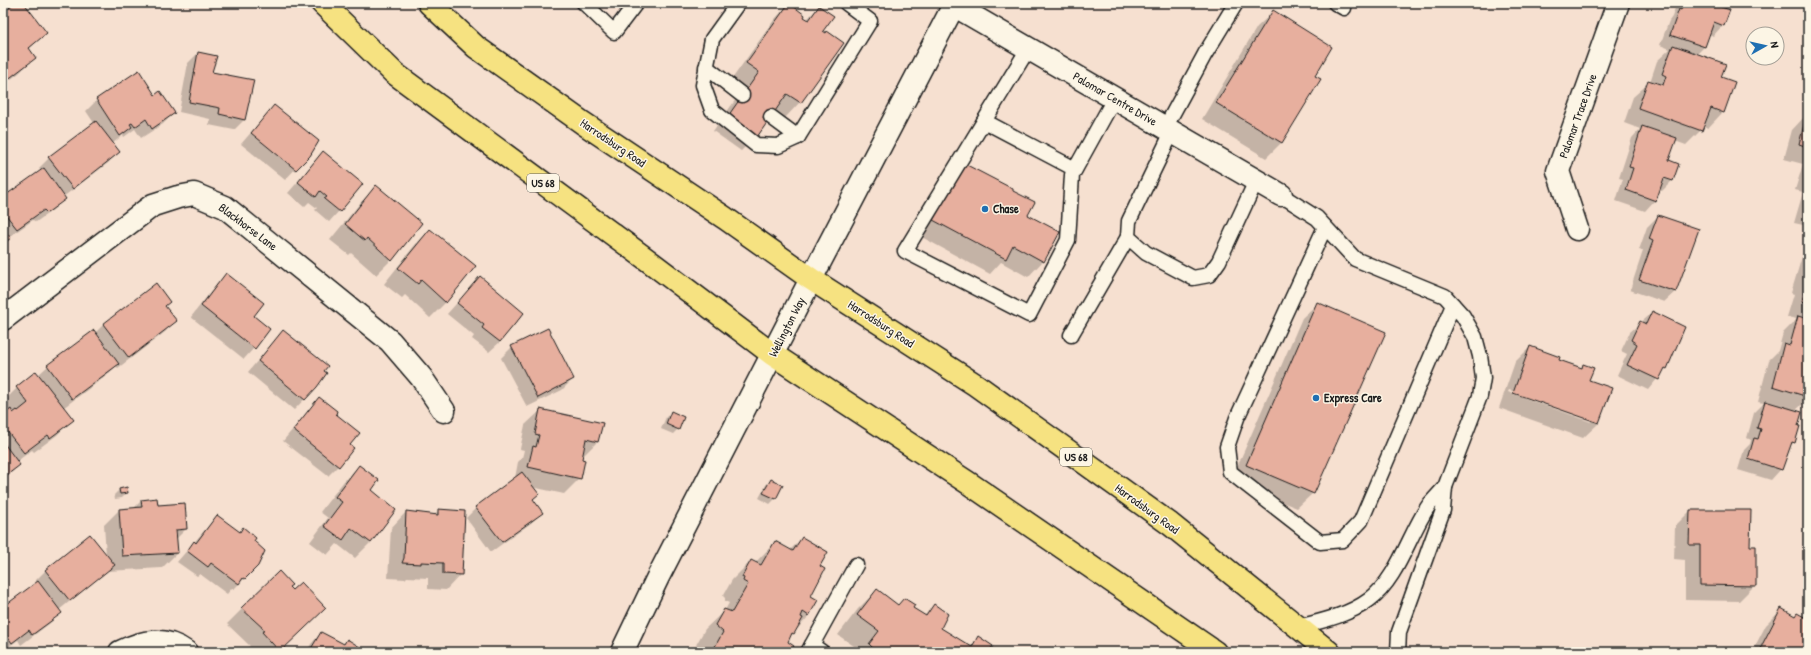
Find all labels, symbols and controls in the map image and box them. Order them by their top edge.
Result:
north arrow [1745,26,1785,66]
text: N [1768,41,1782,49]
street label: Palomar Centre Drive [1070,68,1161,130]
street label: Palomar Trace Drive [1554,71,1601,160]
street label: Harrodsburg Road [577,114,650,171]
road number: US 68 [527,174,559,192]
street label: Blackhorse Lane [215,199,281,254]
place label: Chase [993,200,1019,217]
marker: Chase [980,204,990,214]
street label: Wellington Way [764,294,809,360]
street label: Harrodsburg Road [845,296,918,352]
place label: Express Care [1324,389,1382,407]
marker: Express Care [1311,393,1321,403]
road number: US 68 [1060,448,1092,466]
street label: Harrodsburg Road [1112,479,1183,538]

